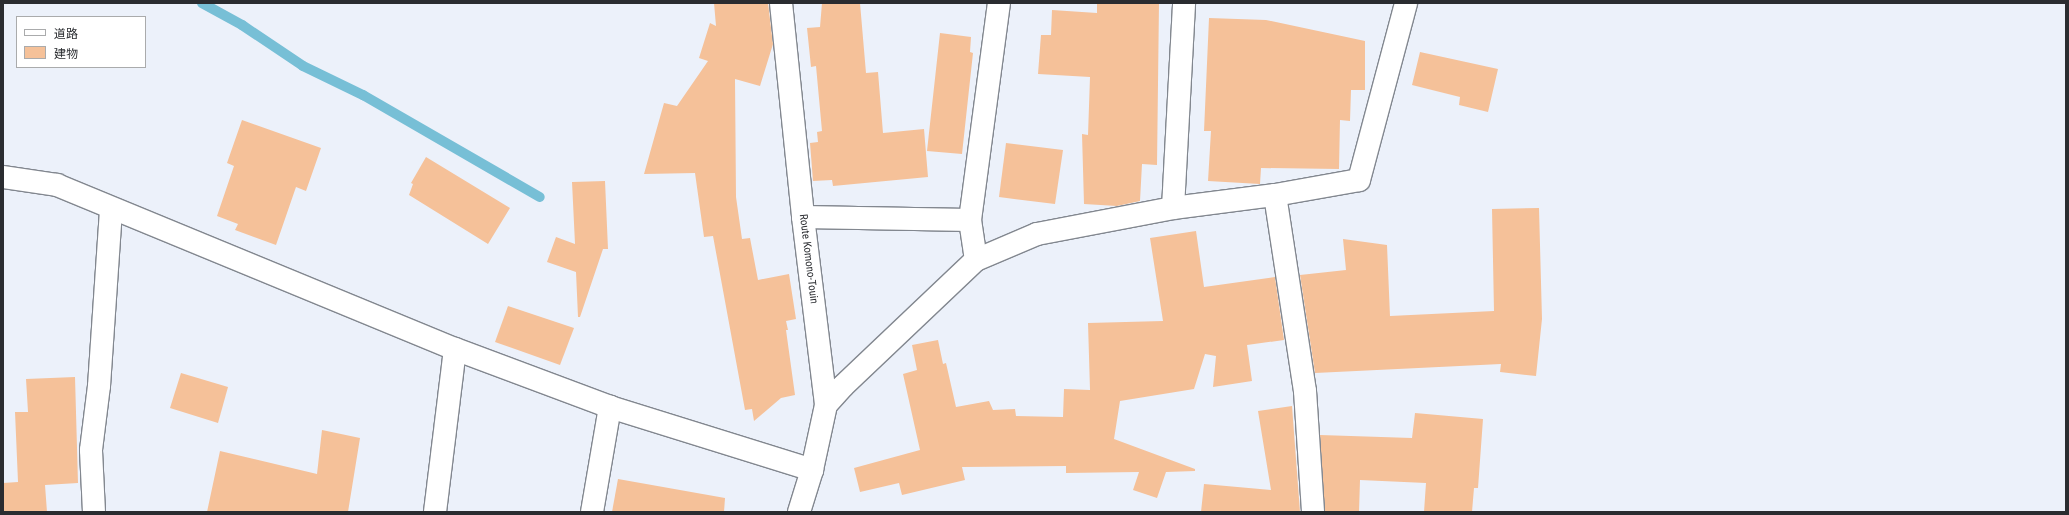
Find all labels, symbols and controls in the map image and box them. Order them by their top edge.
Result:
legend [16,16,146,68]
text: 道路 [54,27,78,41]
text: 建物 [54,47,78,61]
street label: Route Komono-Touin [796,213,820,305]

